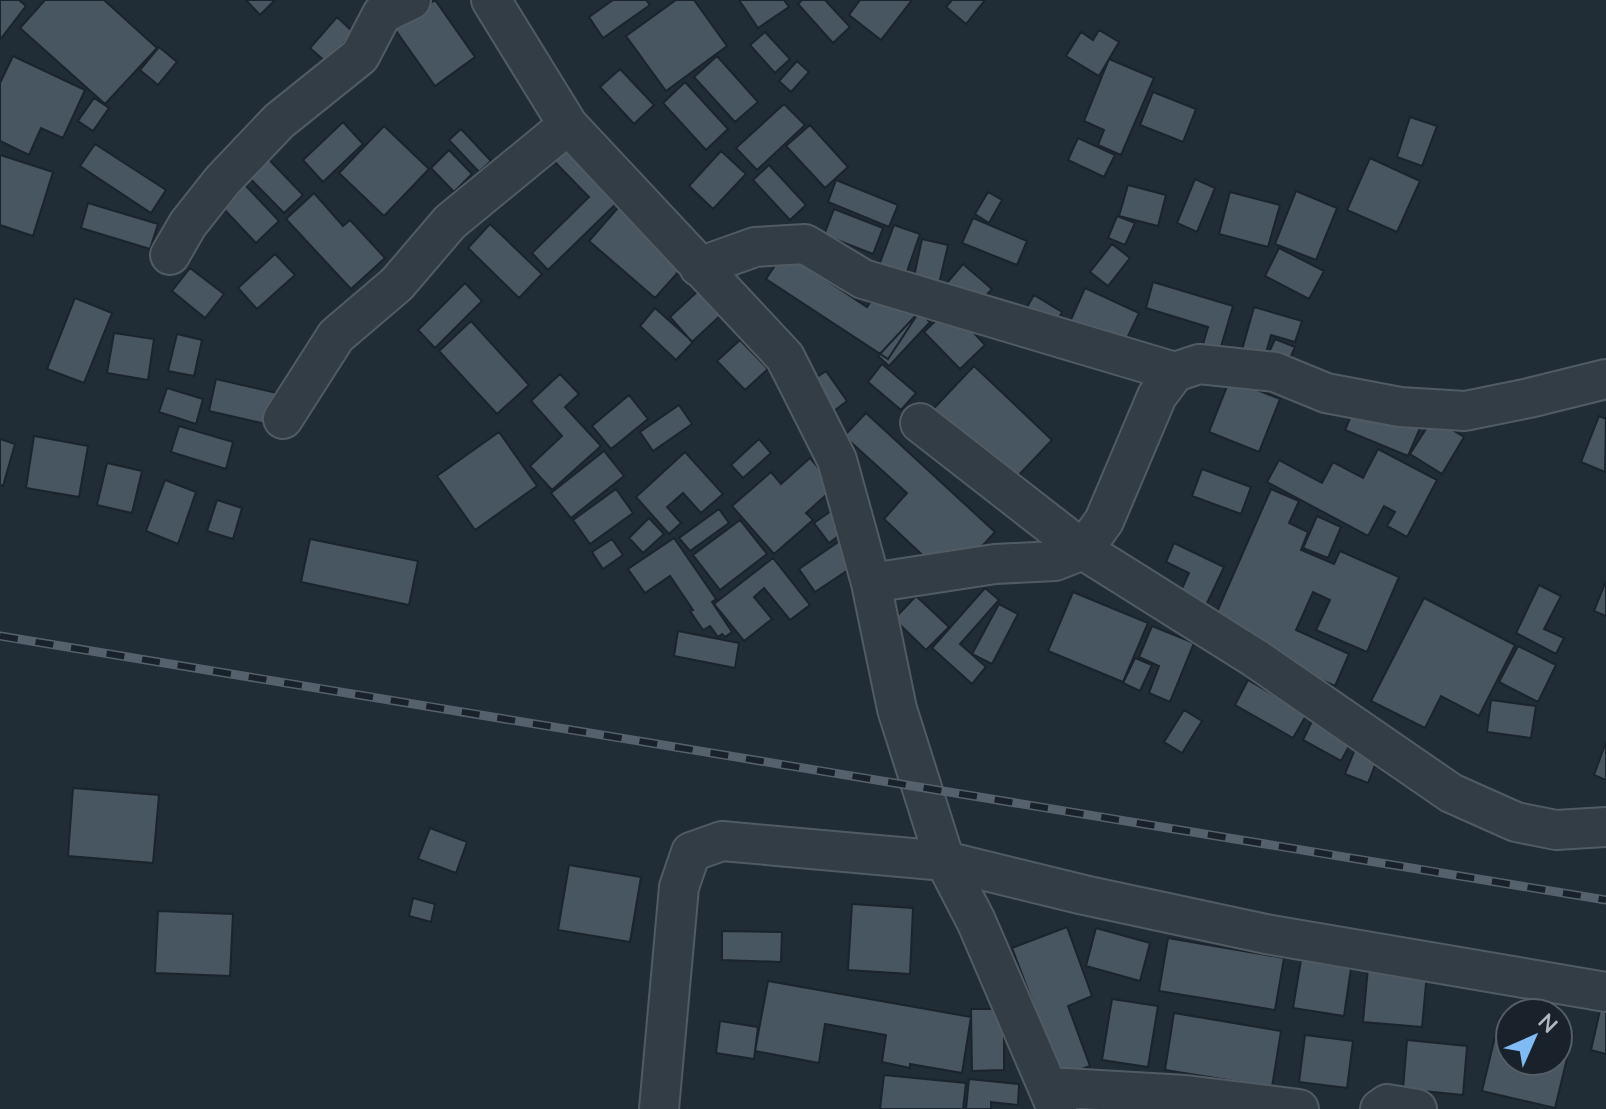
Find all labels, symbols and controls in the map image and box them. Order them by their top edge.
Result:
north arrow [1494,997,1574,1077]
text: N [1531,1007,1564,1040]

